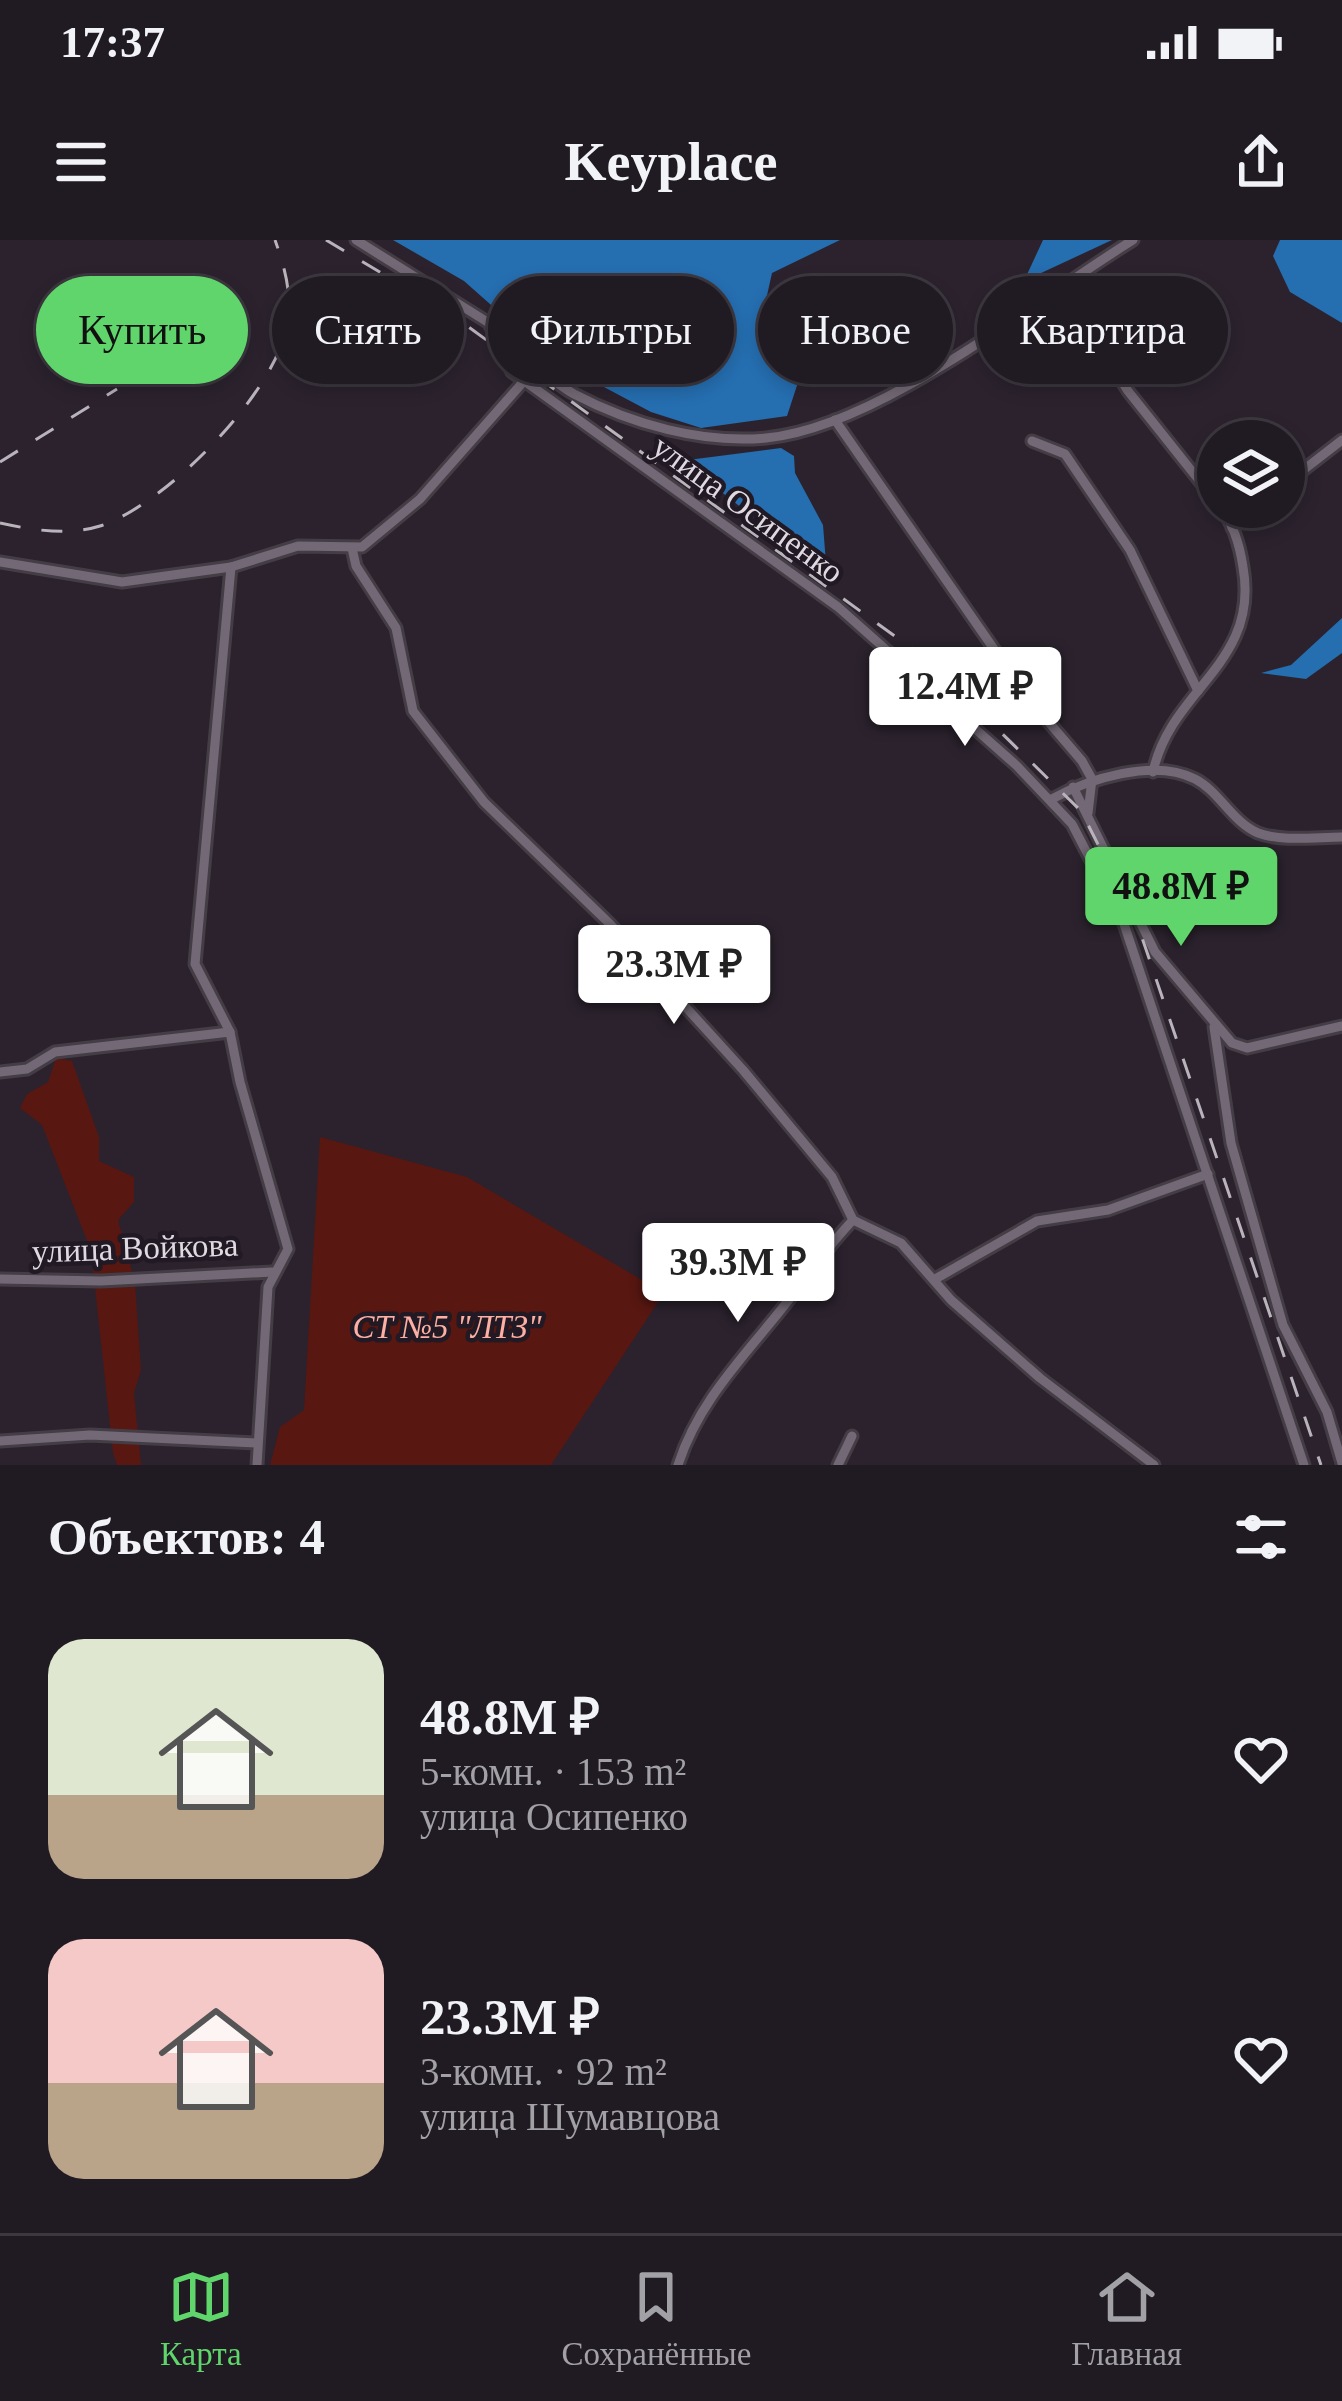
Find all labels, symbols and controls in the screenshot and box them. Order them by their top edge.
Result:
text: 17:37 [60,17,165,67]
icon: menu [48,129,114,195]
icon: share [1228,129,1294,195]
text: Keyplace [565,132,777,192]
chip: Купить [36,276,248,384]
chip: Снять [272,276,464,384]
chip: Фильтры [488,276,734,384]
chip: Новое [758,276,953,384]
chip: Квартира [977,276,1228,384]
map controls [1197,420,1305,528]
button: layers [1197,420,1305,528]
street label: улица Осипенко [646,428,850,590]
pin: 12.4M ₽ [854,647,1076,749]
text: 12.4M ₽ [896,664,1034,707]
pin: 48.8M ₽ [1070,847,1292,949]
text: 48.8M ₽ [1112,864,1250,907]
pin: 23.3M ₽ [563,925,785,1027]
text: 23.3M ₽ [605,942,743,985]
pin: 39.3M ₽ [627,1223,849,1325]
street label: улица Войкова [31,1226,239,1270]
text: 39.3M ₽ [669,1240,807,1283]
park label: СТ №5 "ЛТЗ" [352,1309,542,1345]
icon: filters [1228,1504,1294,1570]
text: Объектов: 4 [48,1509,325,1565]
icon: home [144,1687,288,1831]
text: 48.8M ₽ [420,1689,600,1745]
icon: heart [1228,1726,1294,1792]
text: 5-комн. · 153 m² [420,1750,686,1793]
text: улица Осипенко [420,1795,688,1838]
icon: home [144,1987,288,2131]
text: 23.3M ₽ [420,1989,600,2045]
icon: heart [1228,2026,1294,2092]
text: 3-комн. · 92 m² [420,2050,667,2093]
text: улица Шумавцова [420,2095,720,2138]
tab: Карта [160,2264,242,2373]
tab: Сохранённые [562,2264,751,2373]
tab: Главная [1071,2264,1182,2373]

